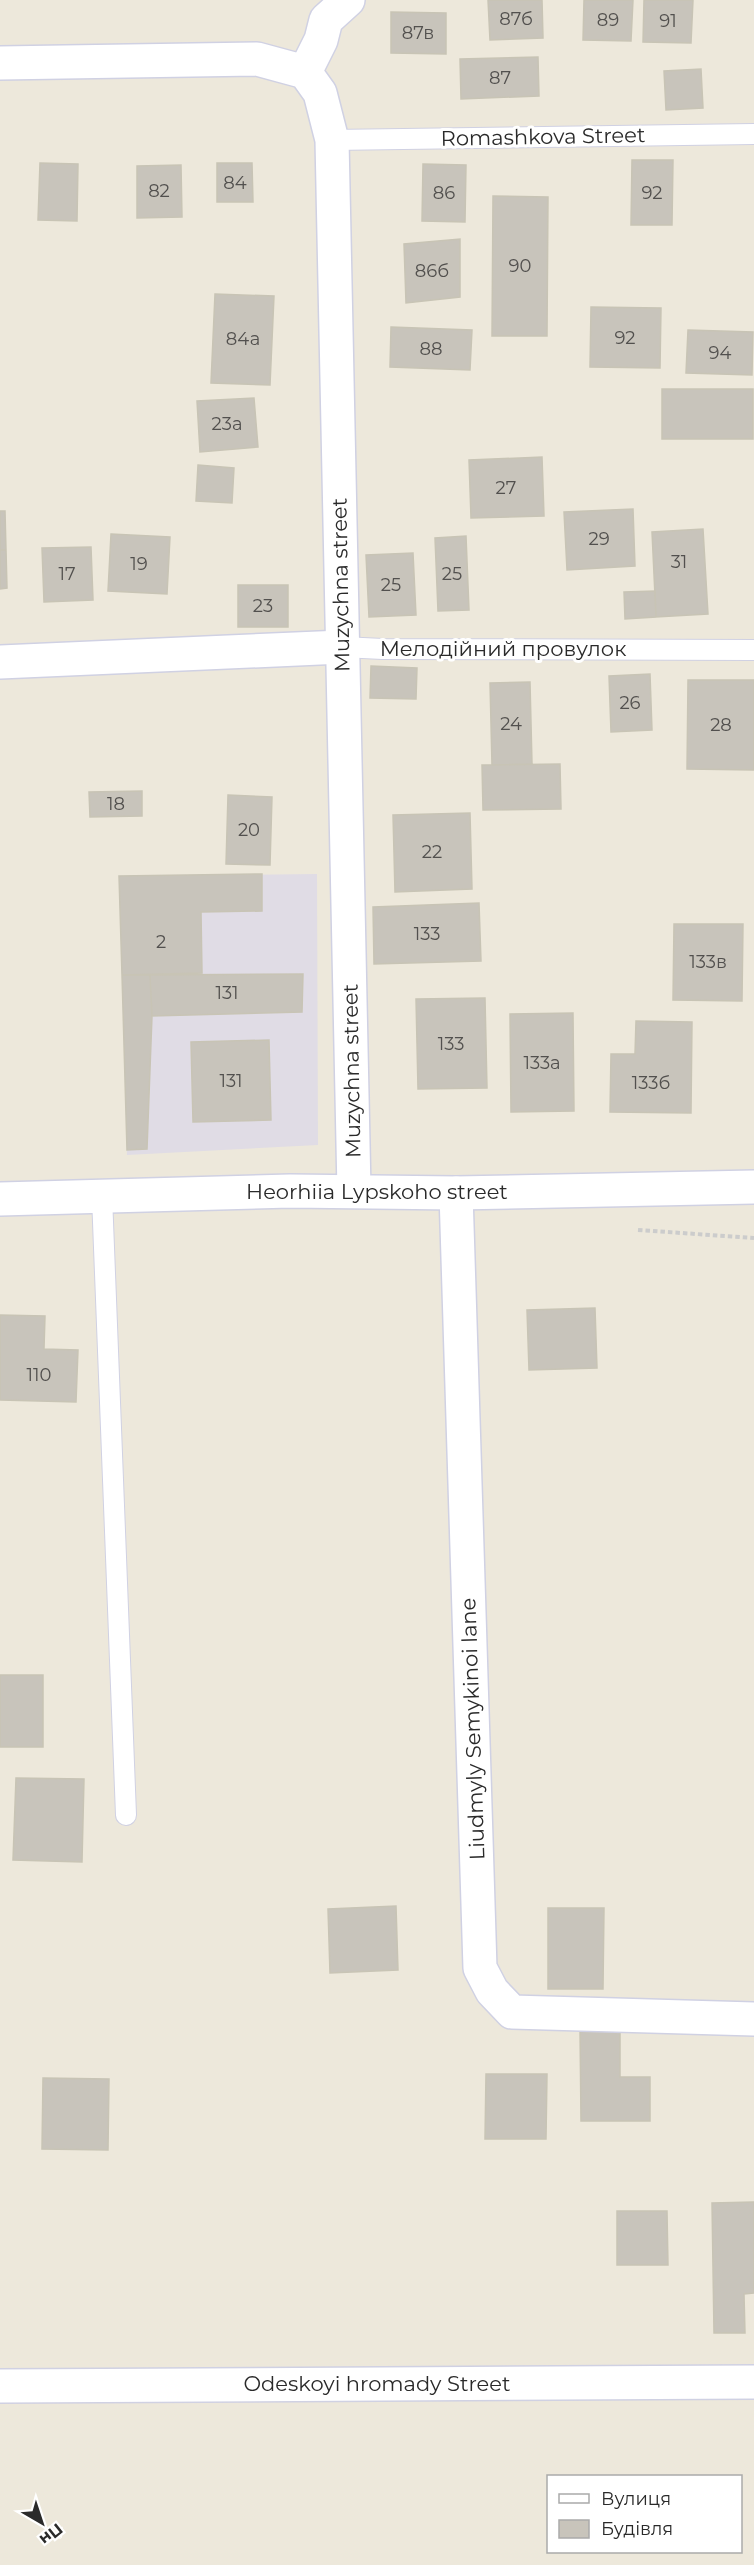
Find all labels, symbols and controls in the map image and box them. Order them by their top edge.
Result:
house number: 87б [499,8,533,30]
house number: 89 [597,9,619,31]
house number: 91 [659,10,677,32]
house number: 87в [402,22,434,44]
house number: 87 [489,67,511,89]
street label: Romashkova Street [440,122,646,151]
house number: 84 [223,172,247,194]
house number: 82 [148,180,170,202]
house number: 86 [433,182,455,204]
house number: 92 [641,182,663,204]
house number: 90 [509,255,531,277]
house number: 86б [415,260,449,282]
house number: 92 [614,327,636,349]
house number: 84а [226,328,260,350]
house number: 88 [420,338,442,360]
house number: 94 [709,342,732,364]
house number: 23а [212,413,242,435]
house number: 27 [496,477,516,499]
street label: Muzychna street [326,498,355,672]
house number: 29 [588,528,610,550]
house number: 31 [671,551,687,573]
house number: 19 [130,553,148,575]
house number: 17 [58,563,76,585]
house number: 25 [442,563,462,585]
house number: 25 [381,574,401,596]
house number: 23 [253,595,273,617]
street label: Мелодійний провулок [380,636,626,661]
house number: 26 [619,692,641,714]
house number: 24 [500,713,522,735]
house number: 28 [710,714,732,736]
house number: 18 [107,793,125,815]
house number: 20 [238,819,260,841]
house number: 22 [422,841,442,863]
house number: 133 [414,923,440,945]
house number: 2 [156,931,166,953]
house number: 133в [689,951,727,973]
house number: 131 [215,982,239,1004]
street label: Muzychna street [337,984,366,1158]
house number: 133 [438,1033,464,1055]
house number: 133а [523,1052,561,1074]
house number: 131 [219,1070,243,1092]
house number: 133б [632,1072,670,1094]
street label: Heorhiia Lypskoho street [246,1179,508,1204]
house number: 110 [27,1364,51,1386]
street label: Liudmyly Semykinoi lane [455,1597,490,1861]
street label: Odeskoyi hromady Street [243,2371,511,2396]
legend [547,2475,742,2553]
text: Вулиця [601,2488,671,2510]
north arrow [12,2493,72,2553]
text: Будівля [601,2518,673,2540]
text: Пн [36,2519,66,2549]

